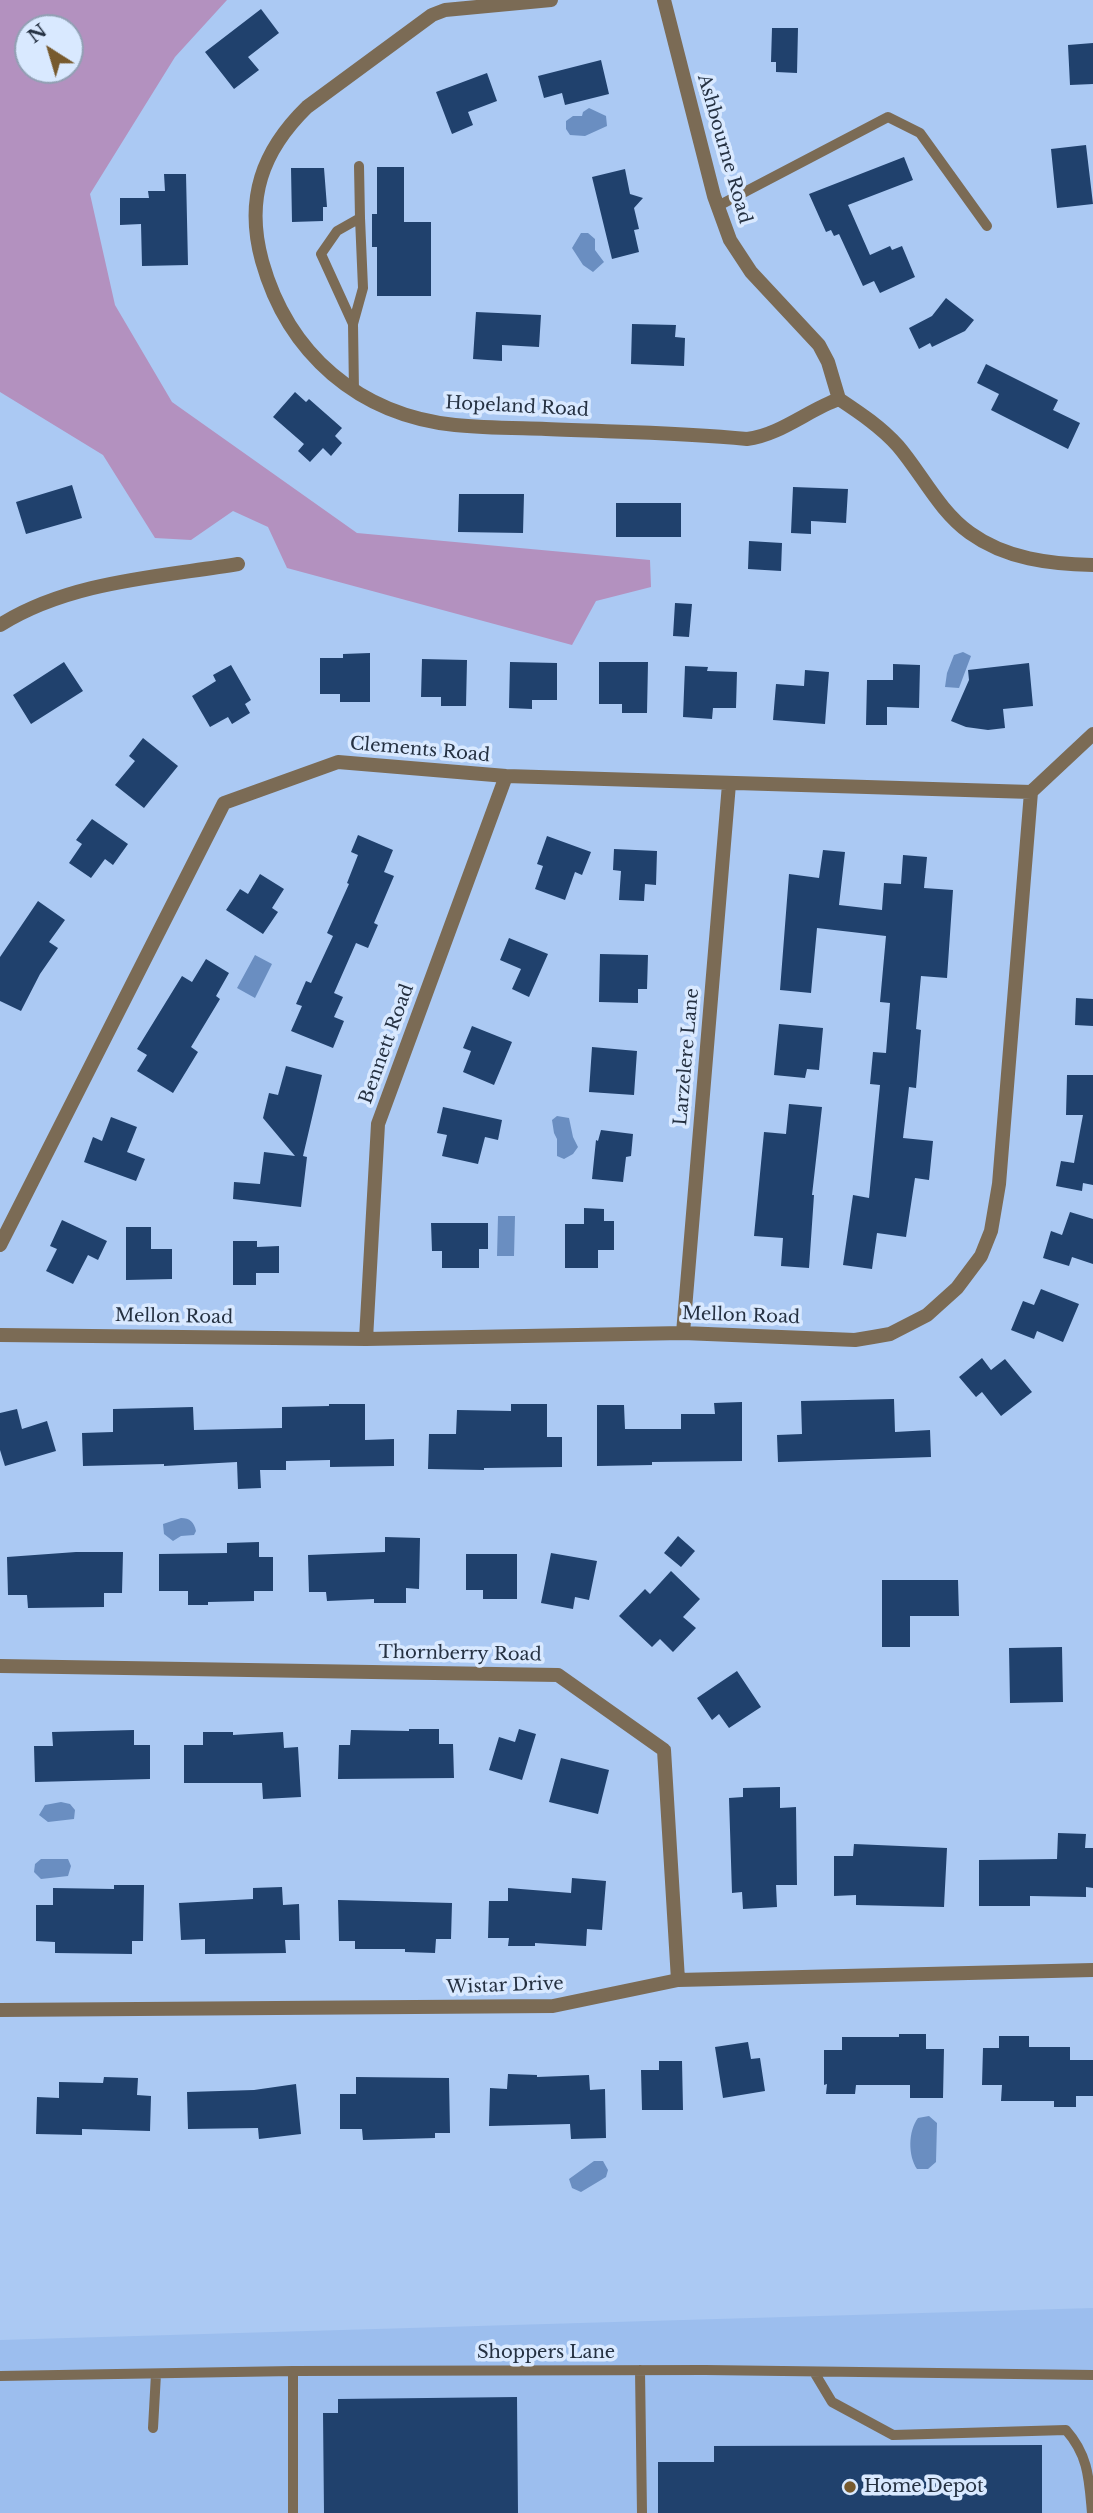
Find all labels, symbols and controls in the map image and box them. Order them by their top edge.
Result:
north arrow [14,14,84,84]
text: N [23,19,51,48]
street label: Ashbourne Road [692,72,756,226]
street label: Hopeland Road [445,392,589,422]
street label: Clements Road [349,733,491,767]
street label: Bennett Road [355,981,419,1107]
street label: Larzelere Lane [670,987,704,1127]
street label: Mellon Road [681,1303,801,1329]
street label: Mellon Road [115,1305,233,1329]
street label: Thornberry Road [378,1642,542,1666]
street label: Wistar Drive [446,1973,564,1999]
street label: Shoppers Lane [477,2342,615,2364]
place label: Home Depot [864,2476,984,2498]
marker: Home Depot [842,2479,858,2495]

